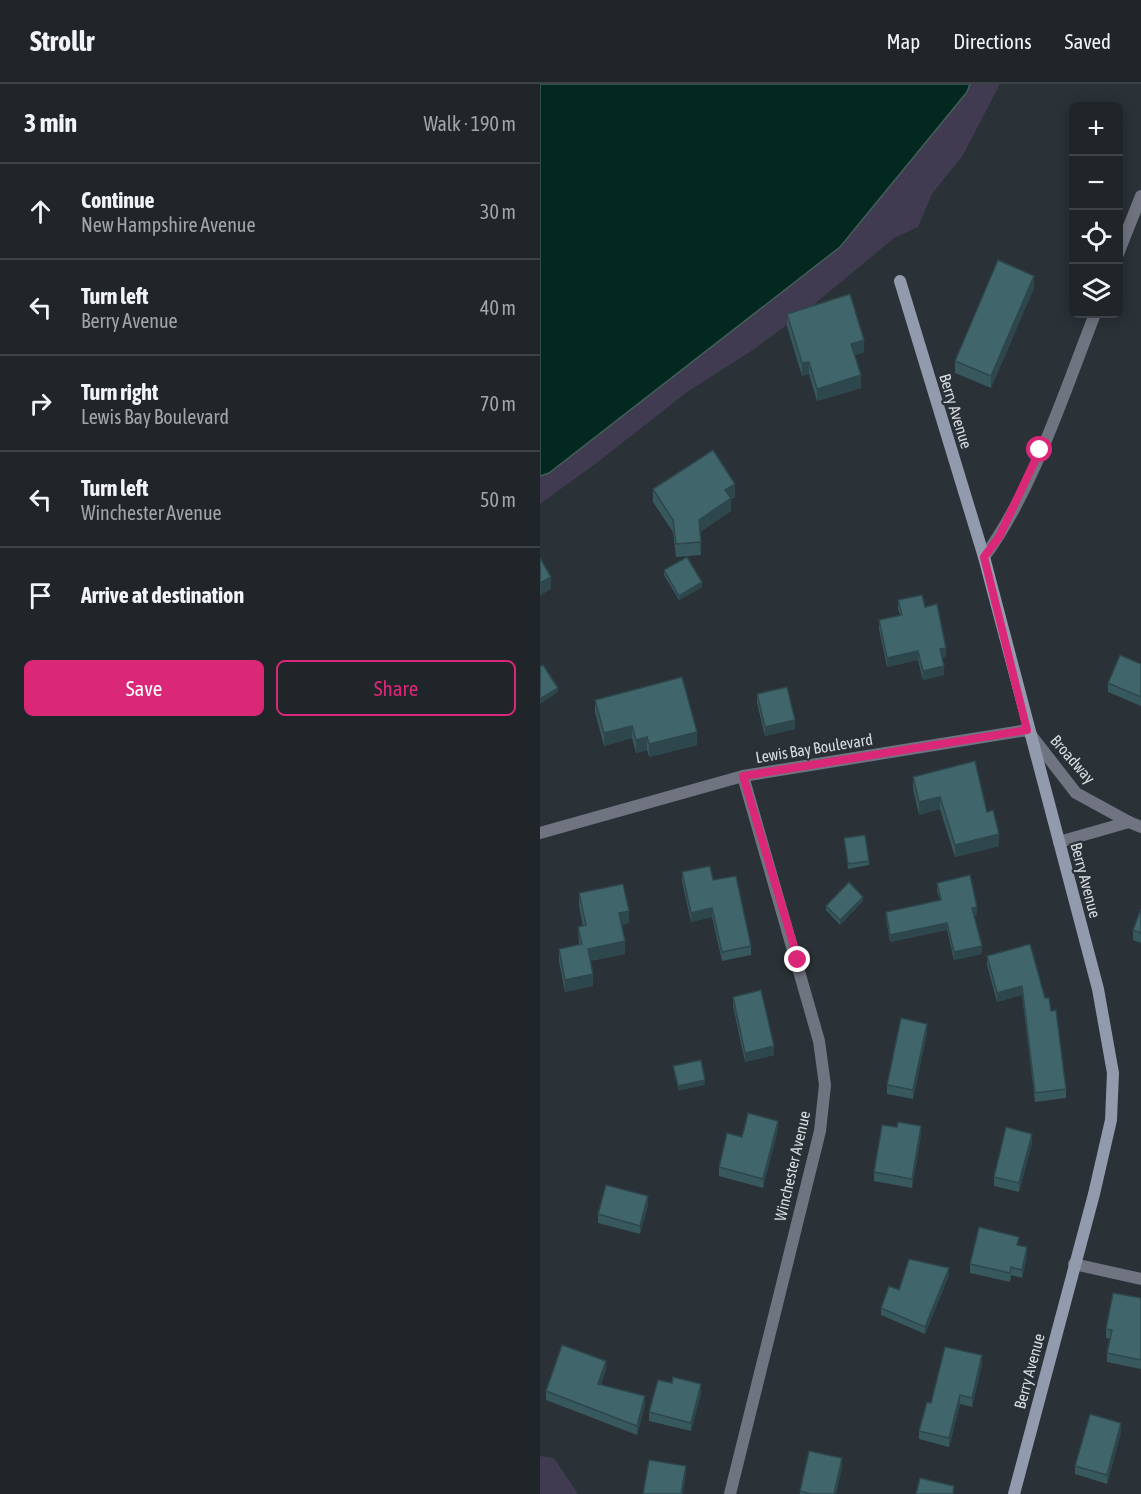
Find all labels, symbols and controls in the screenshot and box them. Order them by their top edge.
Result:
text: Strollr [30,25,94,57]
text: Map [886,29,920,53]
text: Directions [953,29,1032,53]
text: Saved [1065,29,1111,53]
map controls [1069,102,1123,318]
button: + [1069,102,1123,156]
text: 3 min [24,108,77,138]
text: Walk · 190 m [424,112,516,135]
button: − [1069,156,1123,210]
text: Continue [81,187,155,213]
icon: ahead [24,195,57,228]
text: 30 m [480,200,516,223]
button: locate [1069,210,1123,264]
text: New Hampshire Avenue [81,213,256,236]
button: layers [1069,264,1123,318]
text: Turn left [81,283,148,309]
icon: left [24,291,57,324]
text: 40 m [480,296,516,319]
text: Berry Avenue [81,309,178,332]
street label: Berry Avenue [935,371,976,451]
text: Turn right [81,379,158,405]
icon: right [24,387,57,420]
text: 70 m [480,392,516,415]
text: Lewis Bay Boulevard [81,405,229,428]
route start [1026,436,1052,462]
text: Turn left [81,475,148,501]
icon: left [24,483,57,516]
text: 50 m [480,488,516,511]
text: Winchester Avenue [81,501,222,524]
icon: arrive [24,579,57,612]
text: Arrive at destination [81,582,244,608]
button: Save [24,660,264,716]
button: Share [276,660,516,716]
street label: Lewis Bay Boulevard [754,730,874,767]
street label: Broadway [1046,731,1099,788]
street label: Berry Avenue [1066,840,1105,920]
route end [784,946,810,972]
street label: Winchester Avenue [771,1109,813,1223]
street label: Berry Avenue [1010,1331,1049,1411]

